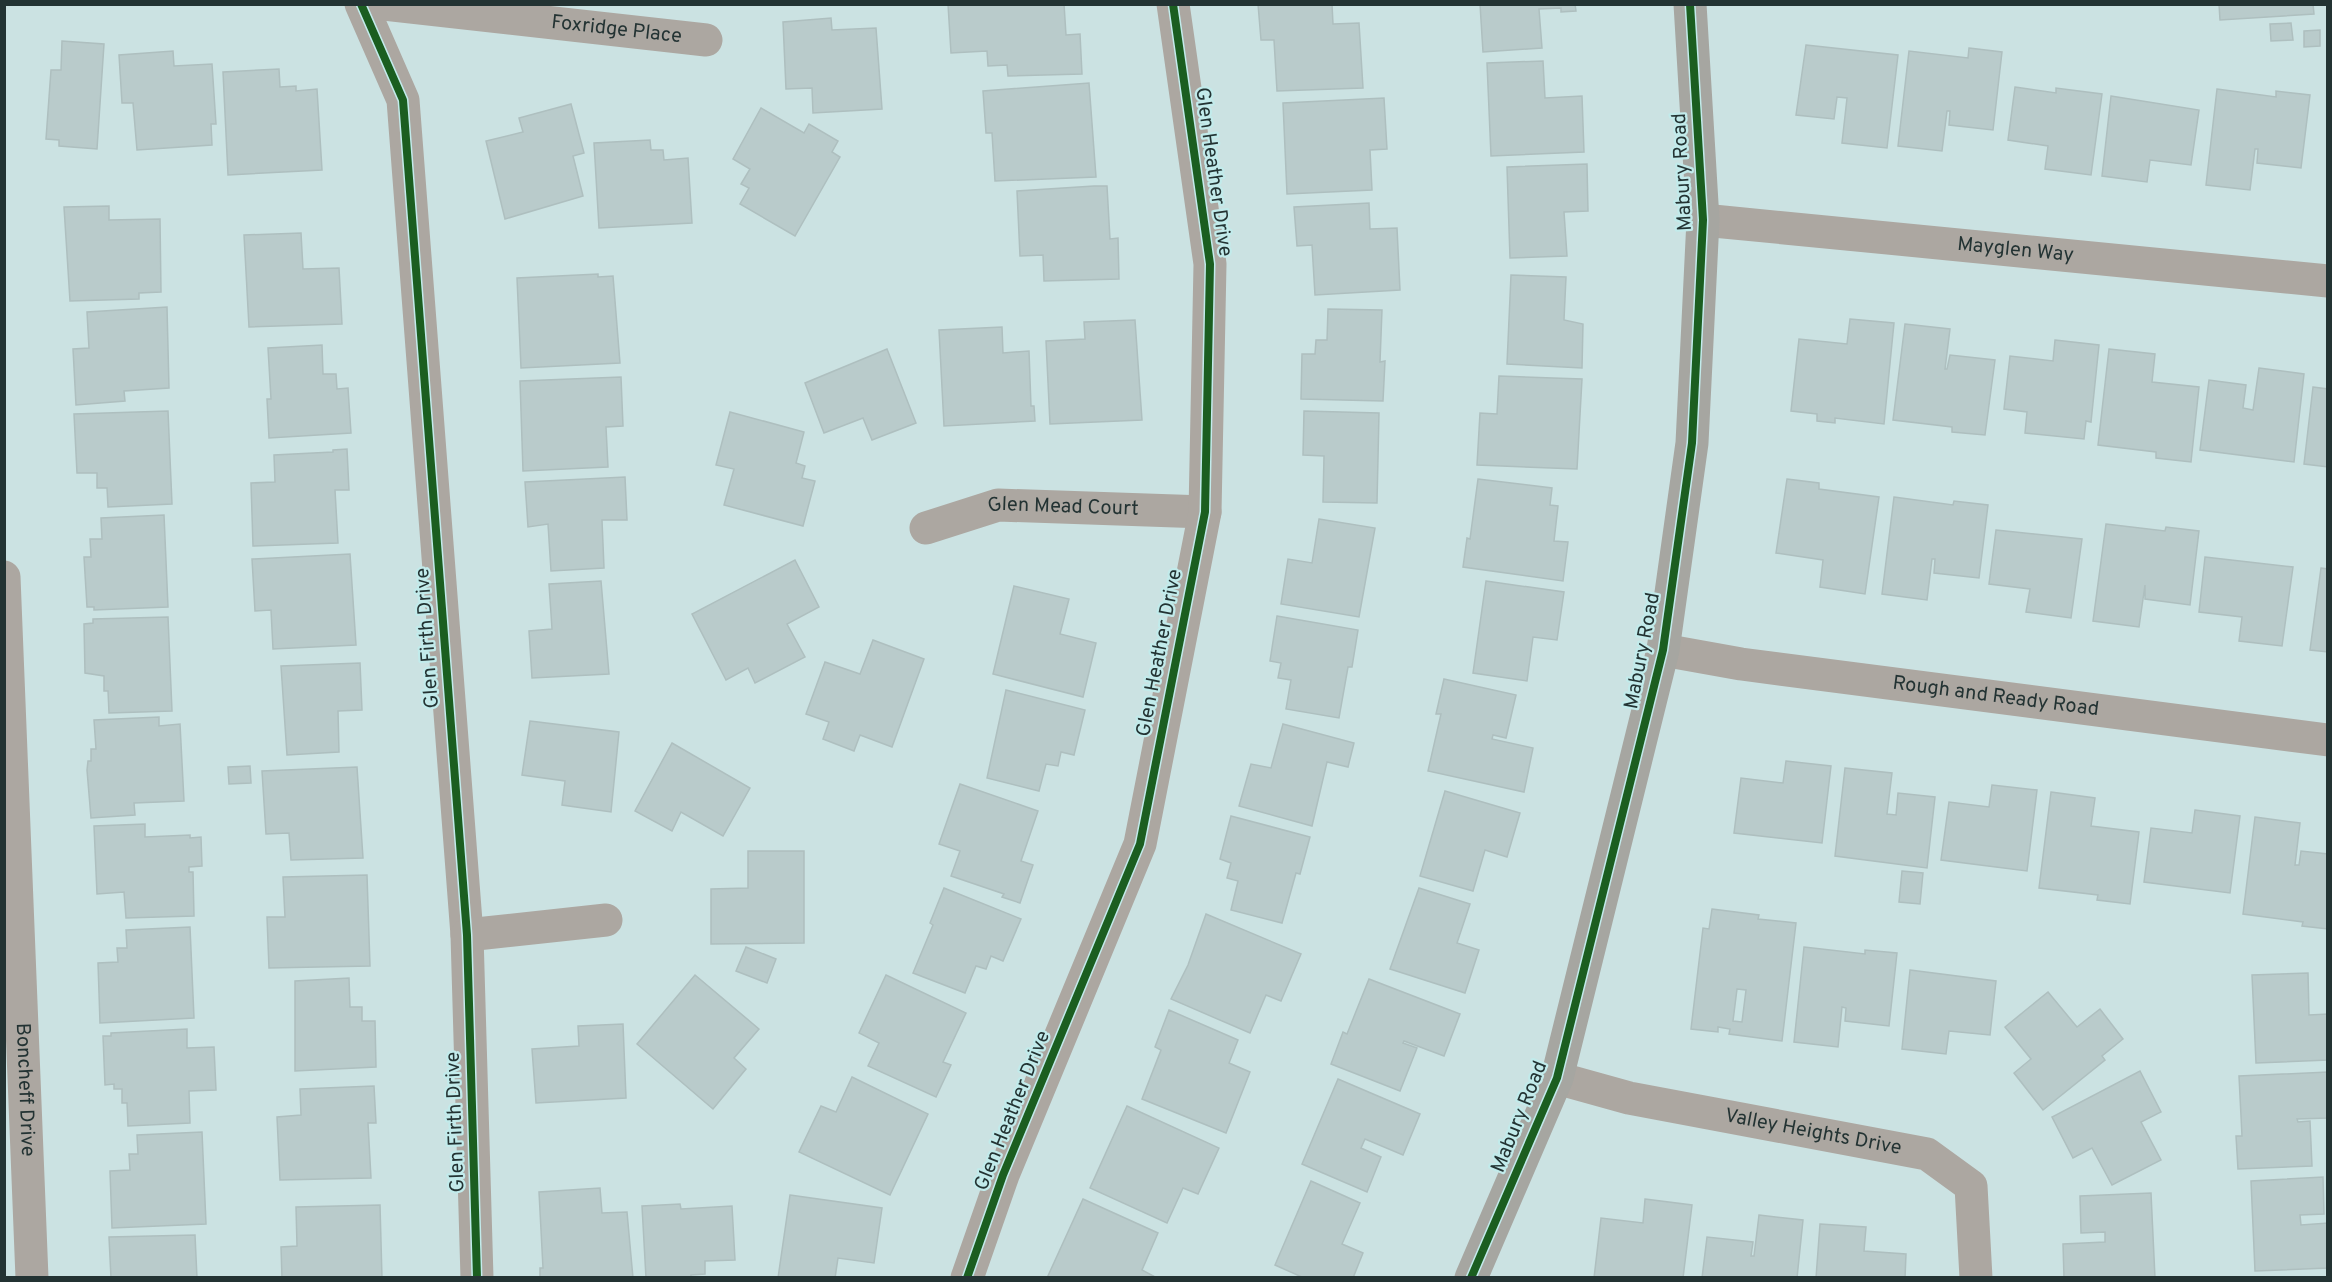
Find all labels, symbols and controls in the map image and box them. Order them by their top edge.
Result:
street label: Foxridge Place [550,10,683,50]
street label: Glen Heather Drive [1188,86,1238,258]
street label: Mabury Road [1667,112,1699,232]
street label: Mayglen Way [1956,232,2075,269]
street label: Glen Mead Court [985,491,1139,523]
street label: Glen Firth Drive [410,567,446,709]
street label: Glen Heather Drive [1131,567,1189,739]
street label: Mabury Road [1619,591,1667,711]
street label: Rough and Ready Road [1891,671,2100,723]
street label: Boncheff Drive [9,1022,40,1157]
street label: Glen Heather Drive [969,1027,1057,1195]
street label: Glen Firth Drive [441,1051,471,1193]
street label: Mabury Road [1486,1057,1554,1177]
street label: Valley Heights Drive [1722,1103,1904,1162]

